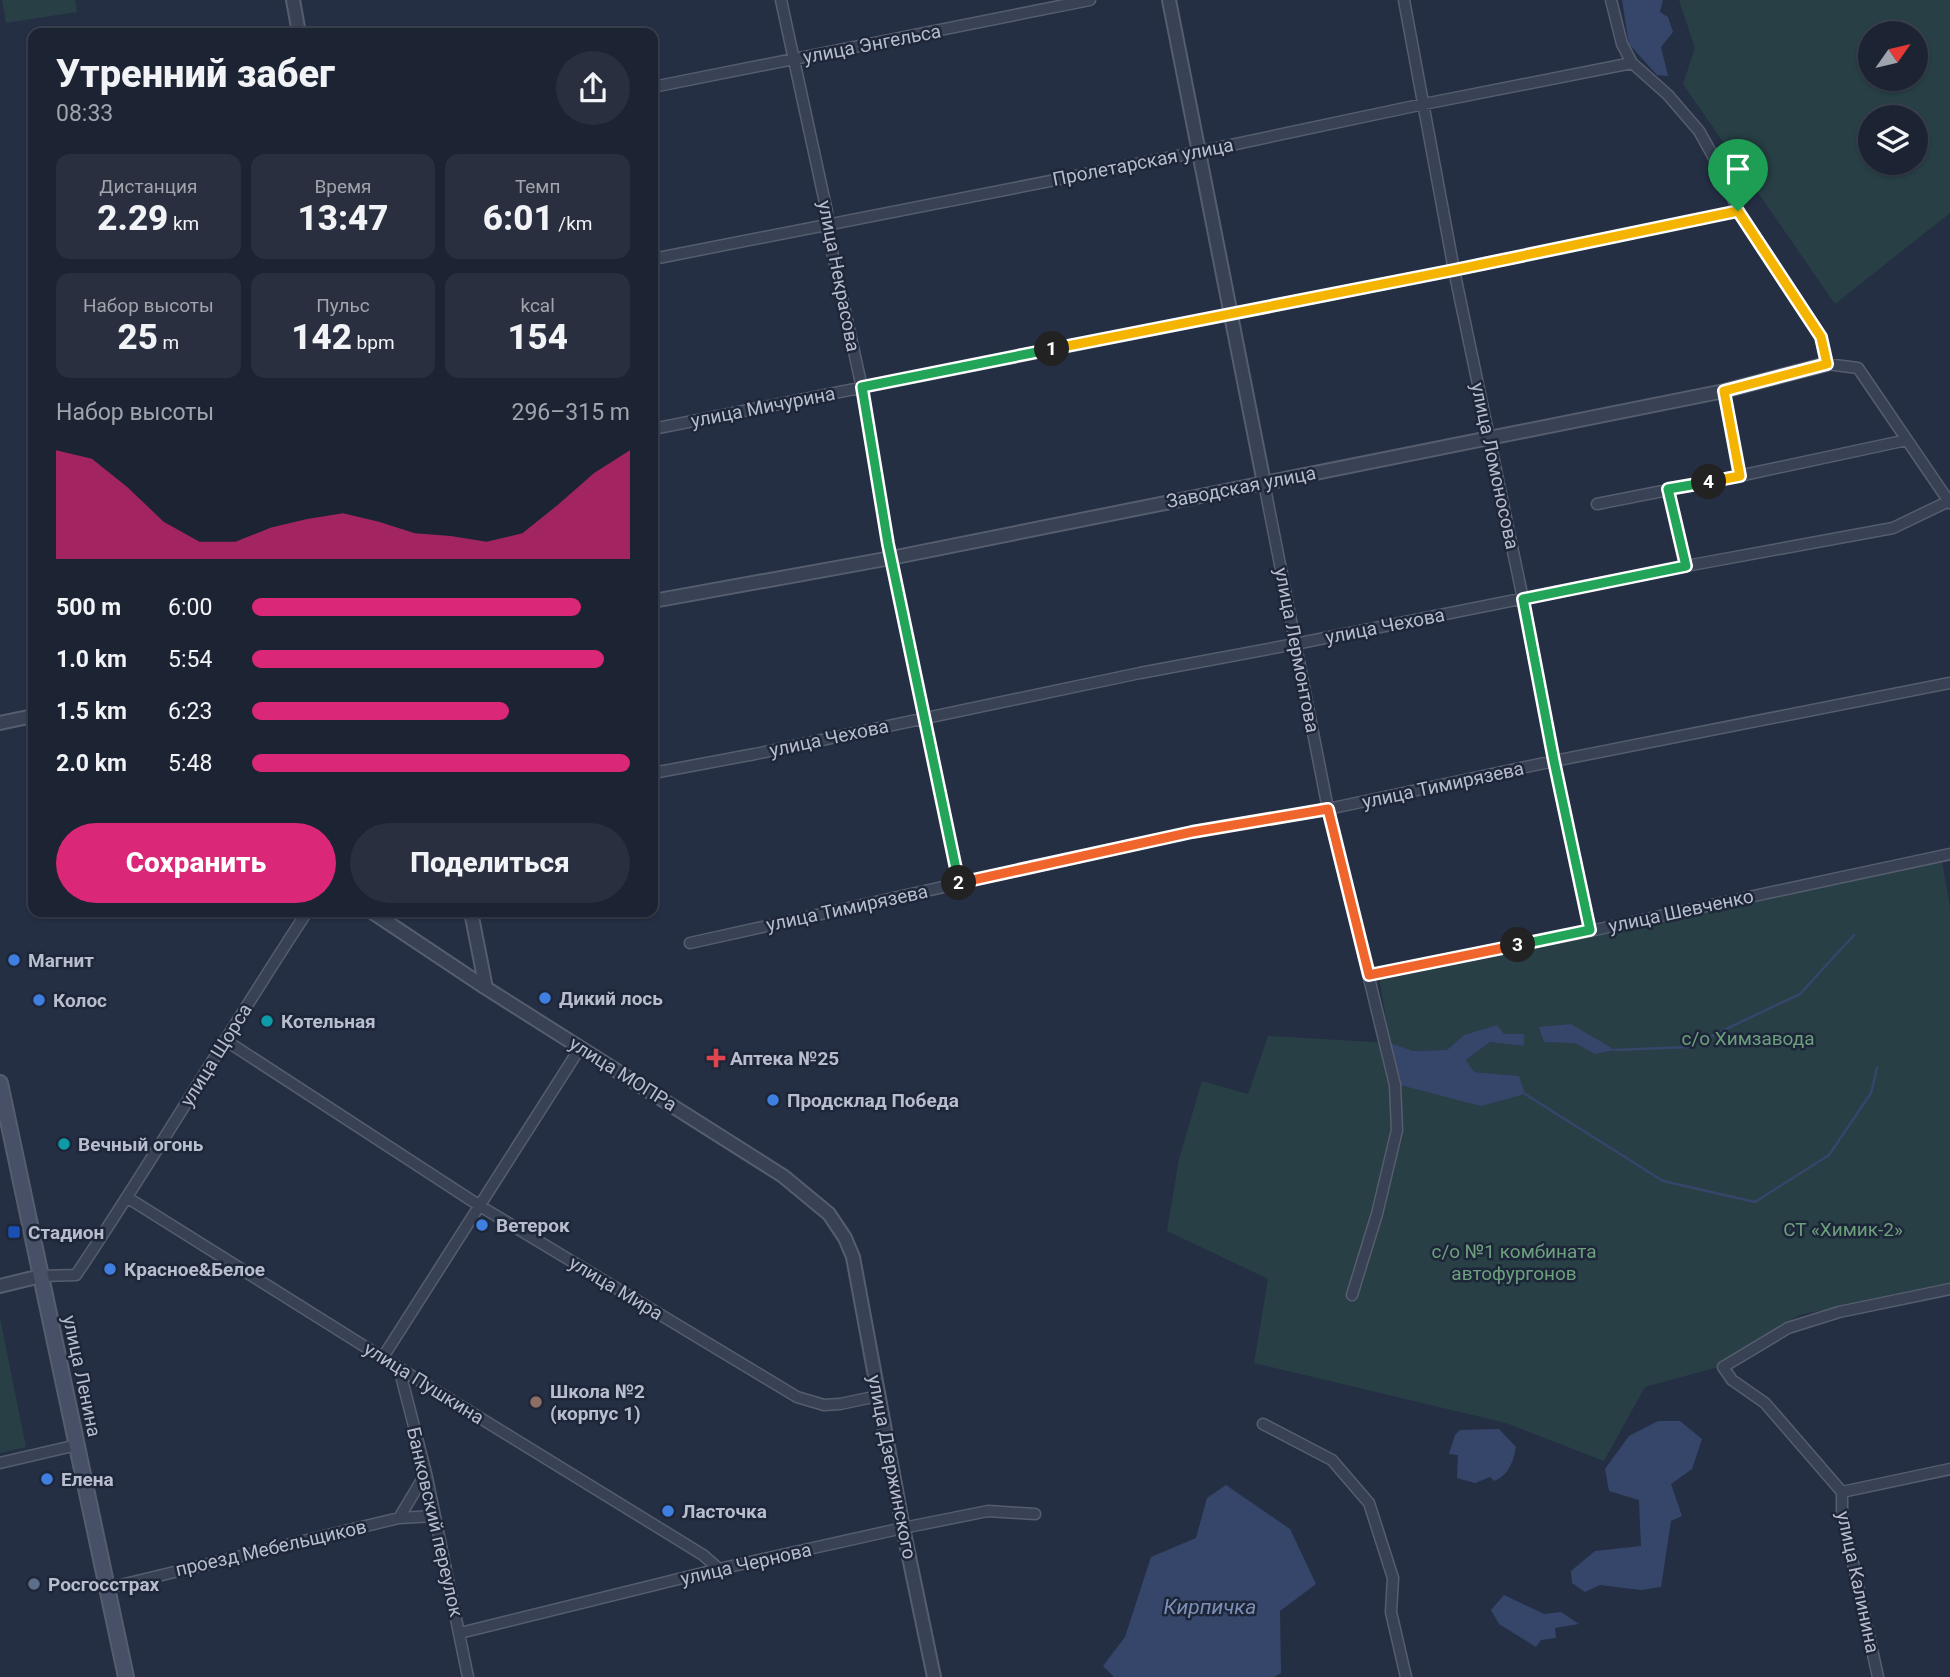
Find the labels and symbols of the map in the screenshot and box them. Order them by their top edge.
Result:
street label: улица Энгельса [801,19,943,69]
north arrow [1858,21,1928,91]
street label: Пролетарская улица [1051,133,1235,191]
pin [1708,139,1768,211]
street label: улица Некрасова [813,198,865,354]
pin: 1 [1034,332,1070,366]
street label: улица Ломоносова [1466,381,1524,551]
street label: улица Мичурина [689,382,837,432]
street label: Заводская улица [1164,461,1318,513]
pin: 4 [1692,464,1726,500]
street label: улица Лермонтова [1270,565,1324,735]
street label: улица Чехова [1323,603,1447,649]
street label: улица Чехова [767,714,891,762]
street label: улица Тимирязева [1360,757,1526,813]
pin: 2 [942,866,976,900]
street label: улица Тимирязева [764,880,930,936]
street label: улица Шевченко [1606,884,1756,938]
pin: 3 [1500,928,1536,962]
place label: Магнит [28,949,94,972]
marker: Магнит [6,952,22,968]
place label: Дикий лось [559,987,663,1010]
place label: Колос [53,989,107,1012]
marker: Дикий лось [537,990,553,1006]
marker: Колос [31,992,47,1008]
street label: улица Щорса [175,999,257,1111]
place label: Котельная [281,1010,376,1033]
marker: Котельная [259,1013,275,1029]
park label: с/о Химзавода [1681,1027,1815,1050]
street label: улица МОПРа [565,1032,681,1116]
place label: Аптека №25 [730,1047,839,1070]
marker: Аптека №25 [708,1050,724,1066]
place label: Продсклад Победа [787,1089,959,1112]
marker: Продсклад Победа [765,1092,781,1108]
place label: Вечный огонь [78,1133,204,1156]
marker: Вечный огонь [56,1136,72,1152]
place label: Ветерок [496,1214,570,1237]
marker: Ветерок [474,1217,490,1233]
park label: СТ «Химик-2» [1783,1218,1903,1241]
place label: Стадион [28,1221,104,1244]
marker: Стадион [6,1224,22,1240]
park label: с/о №1 комбината автофургонов [1431,1240,1597,1285]
street label: улица Мира [565,1251,667,1325]
place label: Красное&Белое [124,1258,265,1281]
marker: Красное&Белое [102,1261,118,1277]
street label: улица Ленина [58,1313,106,1439]
street label: улица Пушкина [360,1337,488,1429]
street label: улица Дзержинского [863,1373,921,1561]
place label: Школа №2 (корпус 1) [550,1380,645,1425]
marker: Школа №2 (корпус 1) [528,1394,544,1410]
street label: Банковский переулок [402,1425,468,1620]
place label: Елена [61,1468,114,1491]
marker: Елена [39,1471,55,1487]
place label: Ласточка [682,1500,767,1523]
marker: Ласточка [660,1503,676,1519]
street label: улица Калинина [1832,1509,1884,1655]
street label: проезд Мебельщиков [173,1515,369,1581]
street label: улица Чернова [678,1538,814,1590]
place label: Росгосстрах [48,1573,160,1596]
marker: Росгосстрах [26,1576,42,1592]
water label: Кирпичка [1164,1595,1256,1619]

